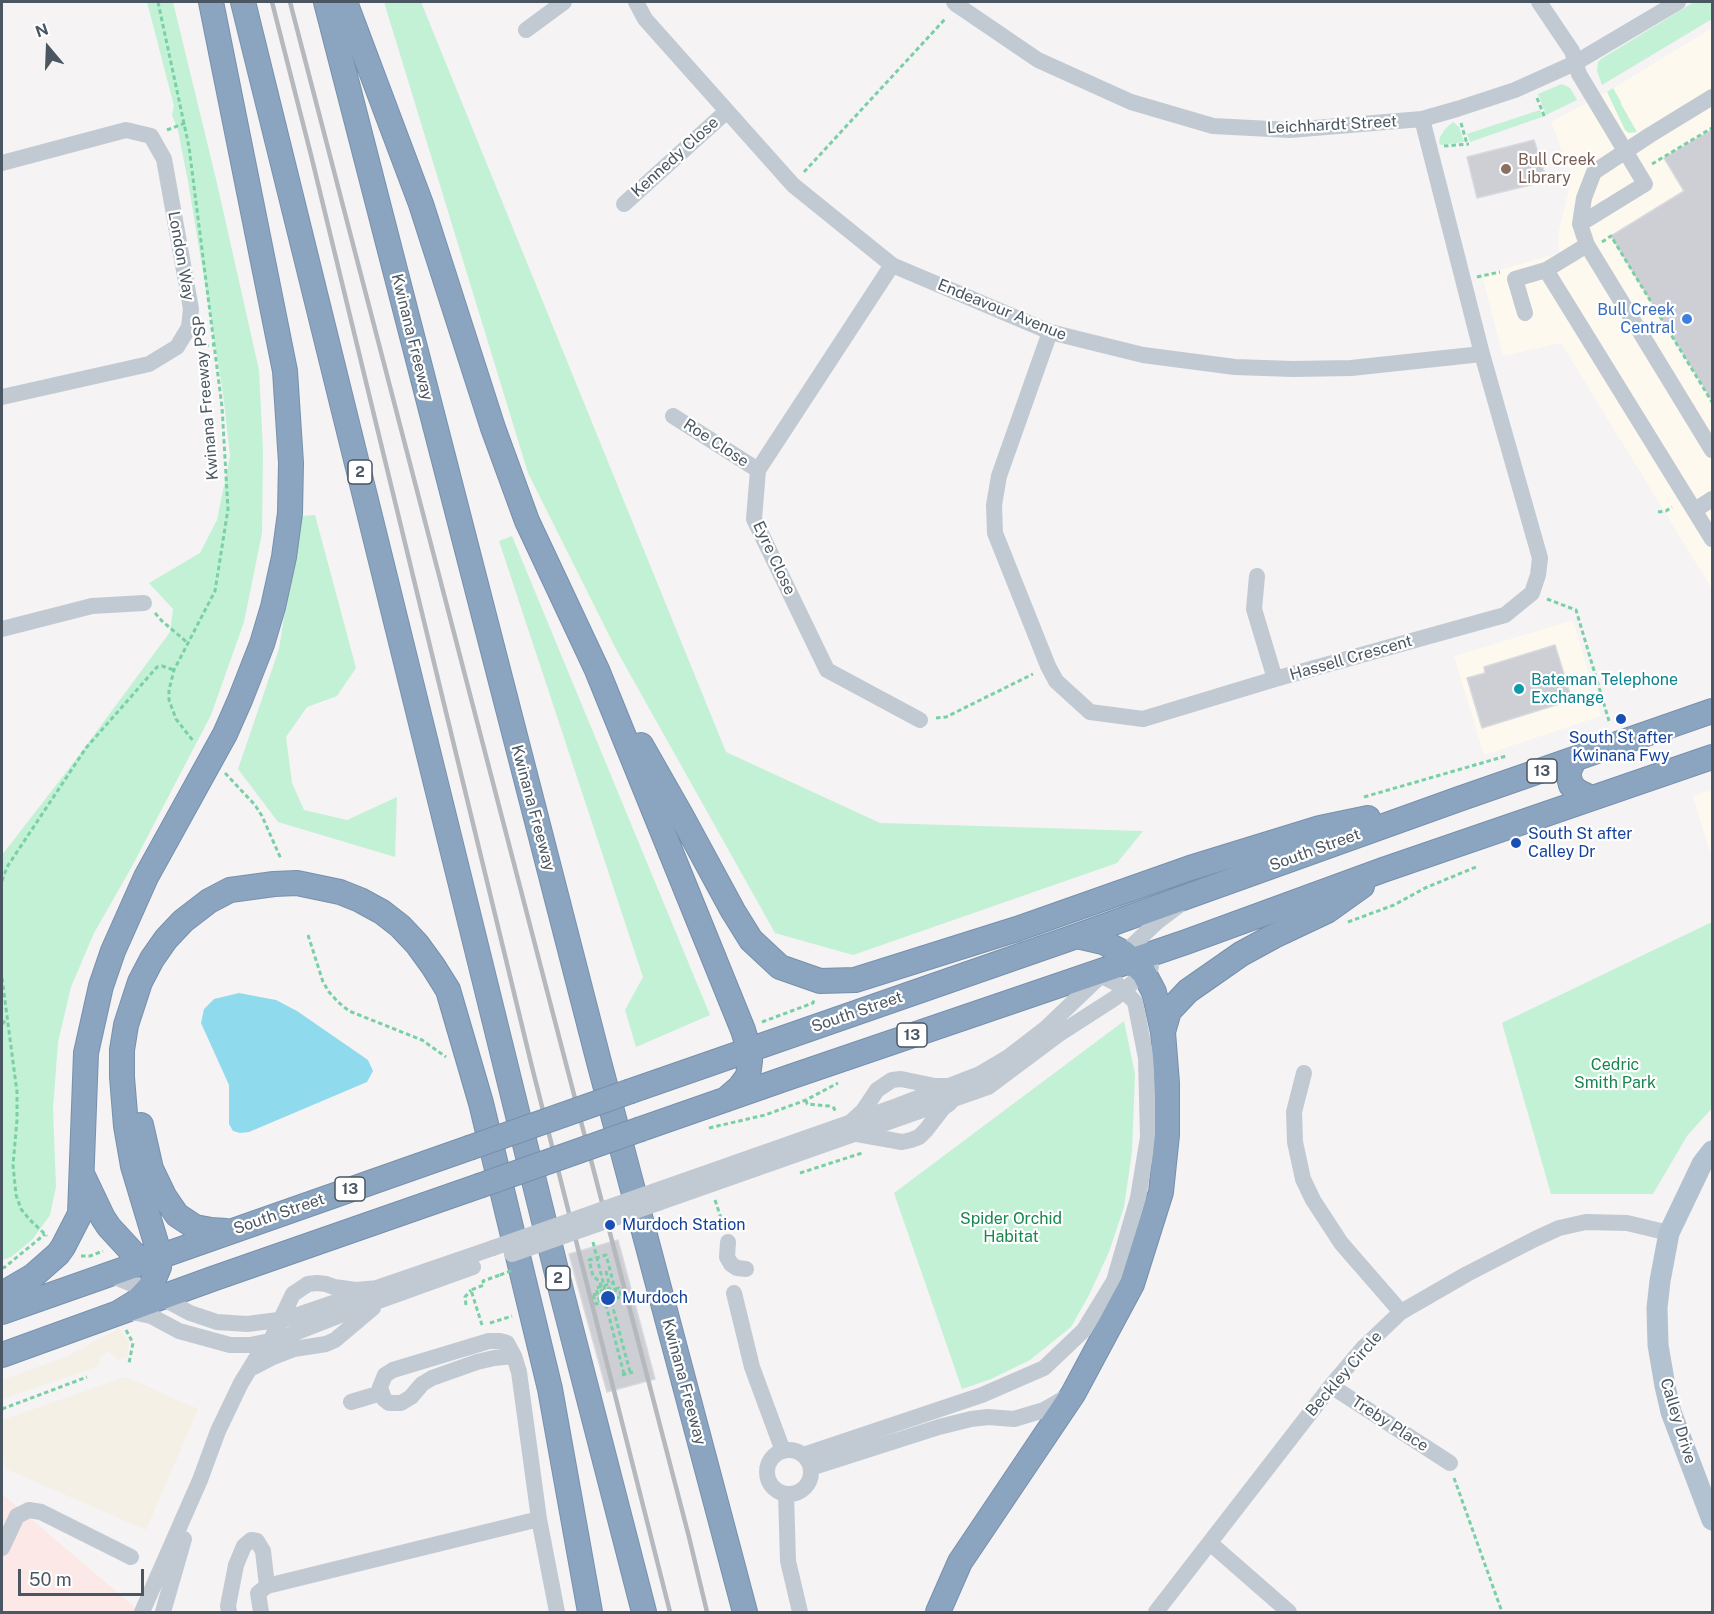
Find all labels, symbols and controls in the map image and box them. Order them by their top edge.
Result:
north arrow [18,18,78,78]
text: N [33,19,51,42]
street label: Leichhardt Street [1266,112,1398,138]
street label: Kennedy Close [627,113,723,201]
place label: Bull Creek Library [1518,150,1596,188]
marker: Bull Creek Library [1499,162,1513,176]
street label: London Way [164,210,198,302]
street label: Kwinana Freeway [387,272,437,402]
street label: Endeavour Avenue [935,275,1069,345]
place label: Bull Creek Central [1597,300,1675,338]
marker: Bull Creek Central [1680,312,1694,326]
street label: Kwinana Freeway PSP [189,315,223,481]
street label: Roe Close [680,415,752,471]
road number: 2 [348,460,372,484]
street label: Eyre Close [749,518,799,598]
street label: Hassell Crescent [1288,631,1414,685]
place label: Bateman Telephone Exchange [1531,670,1678,708]
marker: Bateman Telephone Exchange [1512,682,1526,696]
marker: South St after Kwinana Fwy [1614,712,1628,726]
place label: South St after Kwinana Fwy [1569,728,1673,766]
street label: Kwinana Freeway [507,743,559,873]
road number: 13 [1527,759,1557,783]
place label: South St after Calley Dr [1528,824,1633,862]
street label: South Street [1267,825,1363,875]
marker: South St after Calley Dr [1509,836,1523,850]
street label: South Street [809,987,905,1037]
road number: 13 [897,1023,927,1047]
park label: Cedric Smith Park [1574,1055,1656,1093]
road number: 13 [335,1177,365,1201]
street label: South Street [231,1189,327,1239]
park label: Spider Orchid Habitat [960,1209,1062,1247]
place label: Murdoch Station [622,1215,746,1235]
marker: Murdoch Station [603,1218,617,1232]
road number: 2 [546,1266,570,1290]
place label: Murdoch [622,1288,688,1308]
marker: Murdoch [599,1289,617,1307]
street label: Kwinana Freeway [658,1317,710,1447]
street label: Beckley Circle [1302,1327,1386,1421]
street label: Calley Drive [1656,1376,1700,1466]
street label: Treby Place [1348,1392,1432,1456]
scale bar [21,1557,147,1595]
text: 50 m [29,1569,72,1590]

